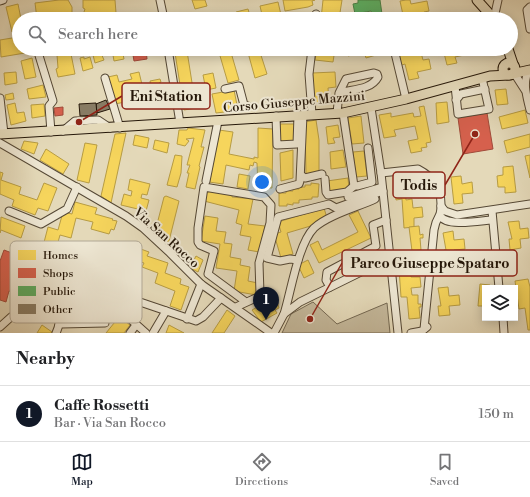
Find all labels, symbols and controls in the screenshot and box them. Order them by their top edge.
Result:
search box [12,12,518,56]
icon: search [26,23,48,45]
text: Search here [58,25,138,44]
callout: Eni Station [122,83,210,109]
text: Eni Station [130,88,203,106]
street label: Corso Giuseppe Mazzini [223,88,366,116]
your location [252,172,272,192]
callout: Todis [393,172,445,198]
text: Todis [401,177,437,195]
street label: Via San Rocco [129,203,203,272]
legend [10,241,142,323]
text: Homes [43,249,78,263]
callout: Parco Giuseppe Spataro [342,250,517,276]
text: Parco Giuseppe Spataro [350,255,510,273]
text: Shops [43,267,73,281]
text: Public [43,285,76,299]
map controls [482,285,518,321]
button: layers [482,285,518,321]
pin: 1 [253,287,279,320]
text: Other [43,303,73,317]
text: Nearby [16,348,75,370]
text: Caffe Rossetti [54,396,149,415]
text: 1 [26,406,32,422]
text: 150 m [479,406,514,422]
text: Bar · Via San Rocco [54,415,166,431]
tab: Map [71,451,93,489]
tab: Directions [235,451,288,489]
tab: Saved [430,451,459,489]

